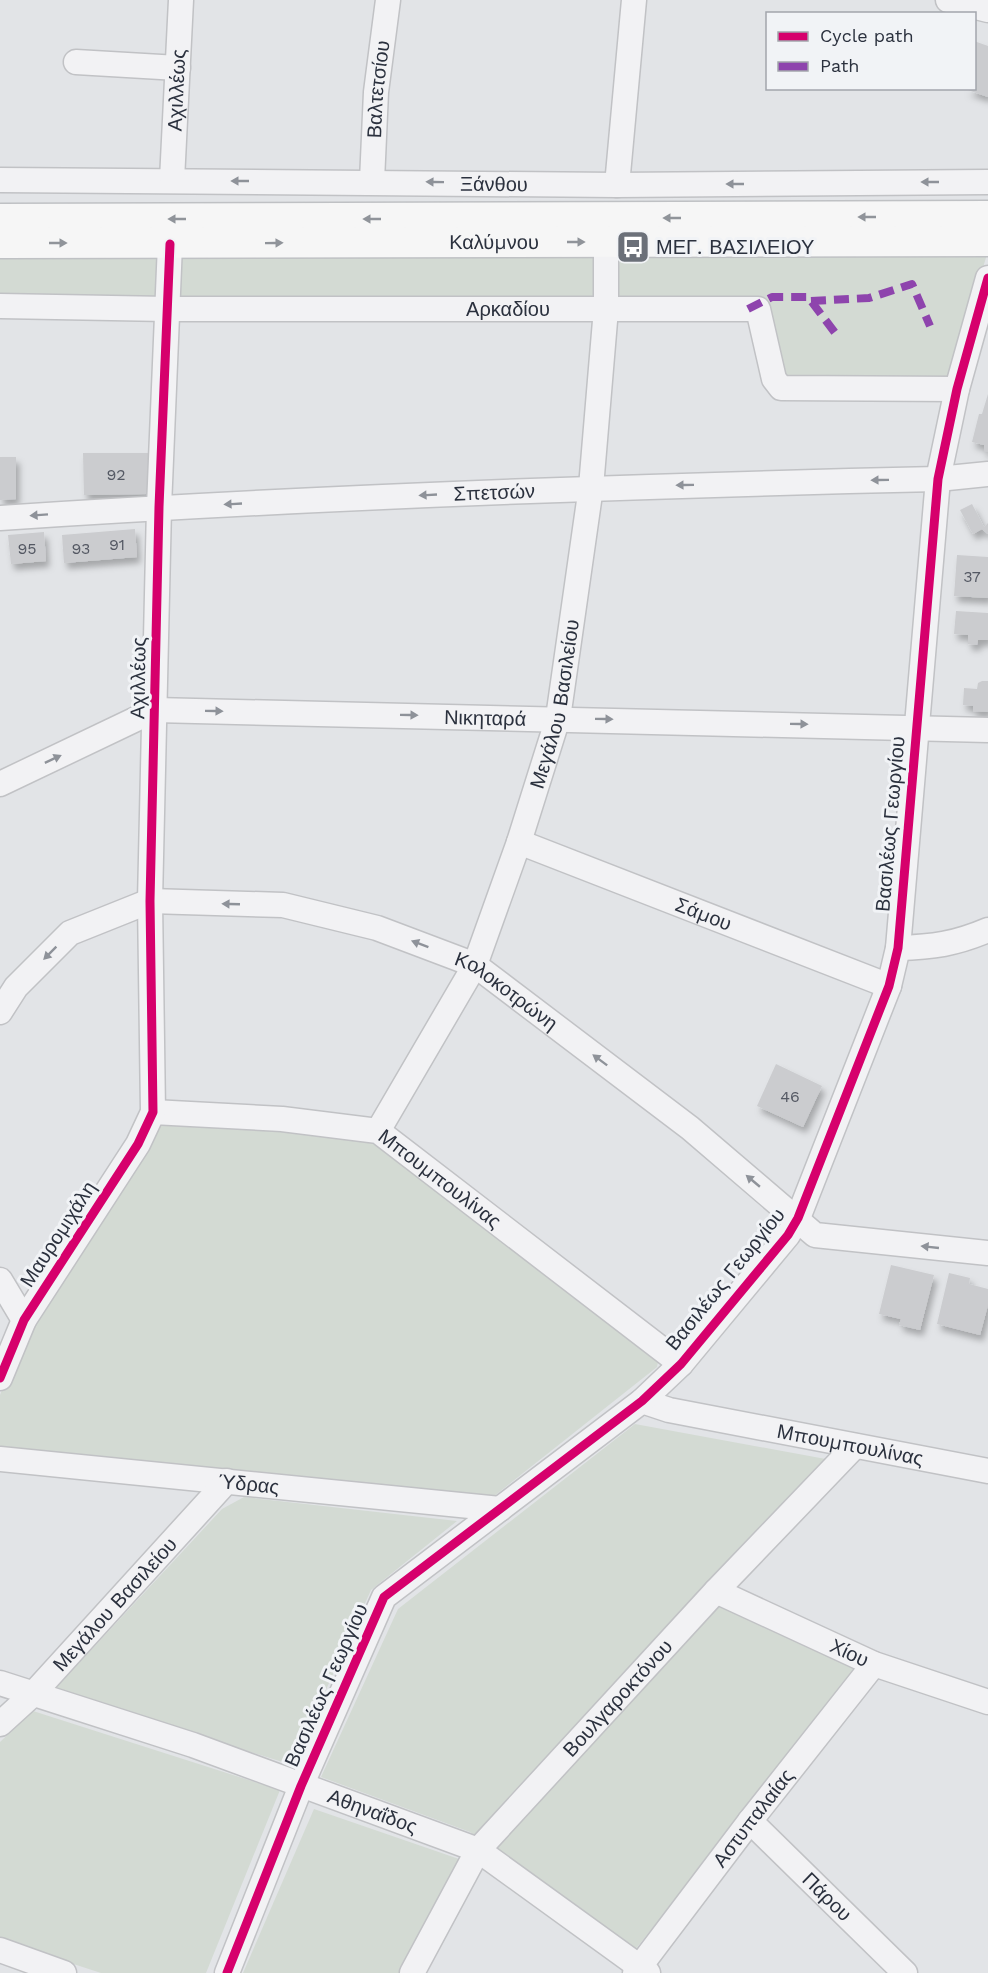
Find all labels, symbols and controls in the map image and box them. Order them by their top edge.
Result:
legend [766,12,976,90]
text: Cycle path [820,25,914,46]
street label: Βαλτετσίου [362,39,395,139]
street label: Αχιλλέως [162,48,191,132]
text: Path [820,55,860,76]
street label: Ξάνθου [460,172,528,196]
one-way arrow [230,176,249,186]
one-way arrow [425,177,444,187]
one-way arrow [920,177,939,187]
one-way arrow [725,179,744,189]
one-way arrow [857,212,876,222]
one-way arrow [662,213,681,223]
one-way arrow [167,214,186,224]
one-way arrow [362,214,381,224]
bus stop icon: ΜΕΓ. ΒΑΣΙΛΕΙΟΥ [615,229,651,265]
street label: Καλύμνου [449,230,539,254]
place label: ΜΕΓ. ΒΑΣΙΛΕΙΟΥ [656,235,814,259]
one-way arrow [566,237,585,247]
one-way arrow [49,238,68,248]
one-way arrow [265,238,284,248]
street label: Αρκαδίου [466,297,550,321]
house number: 92 [106,465,126,484]
one-way arrow [870,475,889,485]
street label: Σπετσών [453,479,536,506]
one-way arrow [676,480,695,490]
one-way arrow [419,490,438,499]
one-way arrow [224,499,243,508]
one-way arrow [29,510,48,520]
house number: 91 [109,535,125,554]
house number: 95 [17,539,37,558]
house number: 93 [72,539,90,558]
house number: 37 [963,567,981,586]
street label: Μεγάλου Βασιλείου [525,618,584,792]
street label: Αχιλλέως [125,636,151,719]
street label: Νικηταρά [444,705,527,731]
one-way arrow [204,706,223,716]
one-way arrow [399,710,418,720]
one-way arrow [594,714,613,724]
one-way arrow [789,719,808,728]
street label: Βασιλέως Γεωργίου [870,735,910,913]
one-way arrow [44,754,62,764]
street label: Σάμου [672,892,735,936]
one-way arrow [221,899,240,908]
one-way arrow [411,939,429,948]
one-way arrow [43,946,57,961]
street label: Κολοκοτρώνη [452,947,563,1036]
one-way arrow [593,1054,609,1066]
house number: 46 [780,1087,800,1106]
street label: Μπουμπουλίνας [374,1124,506,1234]
one-way arrow [745,1174,761,1187]
street label: Μαυρομιχάλη [15,1177,101,1291]
street label: Βασιλέως Γεωργίου [660,1203,790,1355]
one-way arrow [920,1242,939,1252]
street label: Μπουμπουλίνας [775,1419,926,1470]
street label: Ύδρας [217,1469,281,1499]
street label: Μεγάλου Βασιλείου [48,1532,182,1676]
street label: Βασιλέως Γεωργίου [279,1600,373,1770]
street label: Χίου [826,1633,873,1672]
street label: Βουλγαροκτόνου [558,1634,677,1762]
street label: Αστυπαλαίας [708,1764,799,1872]
street label: Αθηναΐδος [324,1784,421,1839]
street label: Πάρου [797,1867,857,1926]

